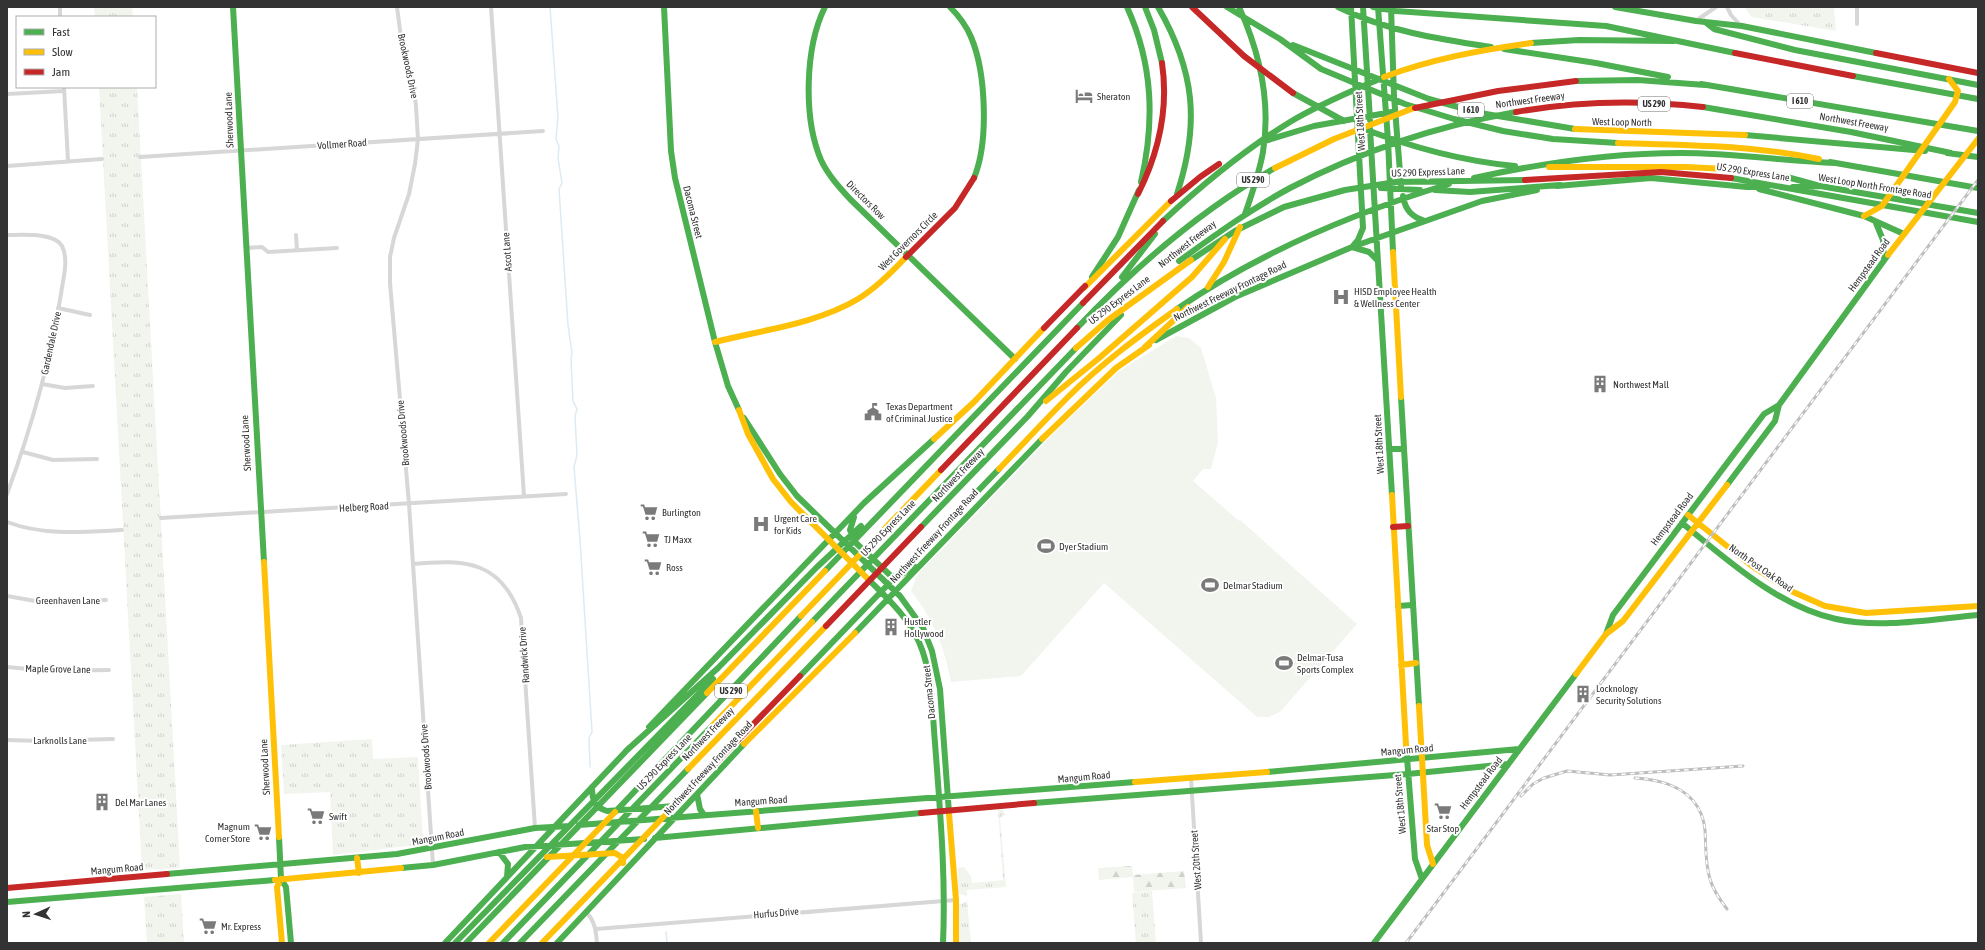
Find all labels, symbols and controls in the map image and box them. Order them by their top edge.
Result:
legend [16,16,156,88]
text: Fast [52,25,70,39]
street label: Brookwoods Drive [396,33,420,100]
text: Slow [52,45,73,59]
text: Jam [52,65,70,79]
hotel icon: Sheraton [1074,86,1094,106]
street label: Northwest Freeway [1495,90,1565,110]
street label: Sherwood Lane [223,91,235,148]
place label: Sheraton [1097,91,1130,102]
street label: West 18th Street [1353,91,1367,151]
road number: I 610 [1787,94,1813,108]
road number: US 290 [1638,97,1670,111]
road number: I 610 [1458,103,1484,117]
street label: Northwest Freeway [1819,111,1889,133]
street label: West Loop North [1592,116,1652,128]
street label: Vollmer Road [317,137,367,151]
street label: US 290 Express Lane [1716,161,1791,183]
street label: US 290 Express Lane [1391,165,1466,179]
street label: West Loop North Frontage Road [1818,172,1932,200]
road number: US 290 [1237,173,1269,187]
street label: Directors Row [844,178,888,222]
street label: Dacoma Street [681,185,705,240]
street label: West Governors Circle [876,209,940,273]
street label: Northwest Freeway [1156,218,1218,270]
street label: Ascot Lane [500,232,514,272]
street label: Hempstead Road [1846,236,1892,294]
street label: Northwest Freeway Frontage Road [1172,259,1288,323]
street label: US 290 Express Lane [1086,273,1152,327]
place label: HISD Employee Health & Wellness Center [1354,286,1437,309]
hospital icon: HISD Employee Health & Wellness Center [1331,287,1351,307]
street label: Gardendale Drive [39,310,63,376]
building icon: Northwest Mall [1590,374,1610,394]
place label: Northwest Mall [1613,379,1669,390]
street label: Brookwoods Drive [395,399,411,466]
place label: Texas Department of Criminal Justice [886,401,953,424]
public building icon: Texas Department of Criminal Justice [863,402,883,422]
street label: Sherwood Lane [239,414,253,471]
street label: West 18th Street [1372,414,1386,474]
street label: Northwest Freeway [930,446,986,504]
street label: Northwest Freeway Frontage Road [888,487,980,585]
street label: Hempstead Road [1649,490,1696,547]
street label: US 290 Express Lane [858,497,918,558]
street label: Helberg Road [339,500,389,514]
supermarket icon: Burlington [639,502,659,522]
place label: Burlington [662,507,701,518]
place label: Urgent Care for Kids [774,513,817,536]
hospital icon: Urgent Care for Kids [751,514,771,534]
supermarket icon: TJ Maxx [641,529,661,549]
place label: TJ Maxx [664,534,692,545]
sports icon: Dyer Stadium [1036,536,1056,556]
place label: Dyer Stadium [1059,541,1108,552]
street label: North Post Oak Road [1727,542,1795,594]
supermarket icon: Ross [643,557,663,577]
place label: Ross [666,562,683,573]
sports icon: Delmar Stadium [1200,575,1220,595]
place label: Delmar Stadium [1223,580,1283,591]
street label: Greenhaven Lane [36,595,101,606]
place label: Hustler Hollywood [904,616,944,639]
building icon: Hustler Hollywood [881,617,901,637]
street label: Randwick Drive [517,626,531,684]
place label: Delmar-Tusa Sports Complex [1297,652,1353,675]
sports icon: Delmar-Tusa Sports Complex [1274,653,1294,673]
street label: Maple Grove Lane [25,663,91,675]
street label: Dacoma Street [921,665,937,719]
place label: Locknology Security Solutions [1596,683,1662,706]
road number: US 290 [715,684,747,698]
building icon: Locknology Security Solutions [1573,684,1593,704]
street label: Northwest Freeway [680,705,736,763]
street label: Northwest Freeway Frontage Road [662,719,754,817]
street label: Brookwoods Drive [418,723,434,790]
street label: US 290 Express Lane [634,731,694,792]
street label: Larknolls Lane [33,735,87,746]
street label: Sherwood Lane [258,738,272,795]
street label: Mangum Road [1380,742,1434,758]
street label: Hempstead Road [1458,754,1505,811]
street label: Mangum Road [1057,769,1111,785]
street label: West 18th Street [1392,774,1408,834]
building icon: Del Mar Lanes [92,792,112,812]
street label: Mangum Road [734,794,788,808]
place label: Del Mar Lanes [115,797,167,808]
supermarket icon: Star Stop [1433,801,1453,821]
supermarket icon: Swift [306,806,326,826]
place label: Swift [329,811,347,822]
place label: Magnum Corner Store [205,821,250,844]
supermarket icon: Magnum Corner Store [253,822,273,842]
place label: Star Stop [1427,823,1459,834]
street label: Mangum Road [411,826,465,847]
street label: West 20th Street [1188,830,1204,890]
street label: Mangum Road [90,861,144,877]
north arrow [16,894,56,934]
street label: Hurfus Drive [753,906,800,920]
text: N [20,911,32,918]
supermarket icon: Mr. Express [198,916,218,936]
place label: Mr. Express [221,921,261,932]

